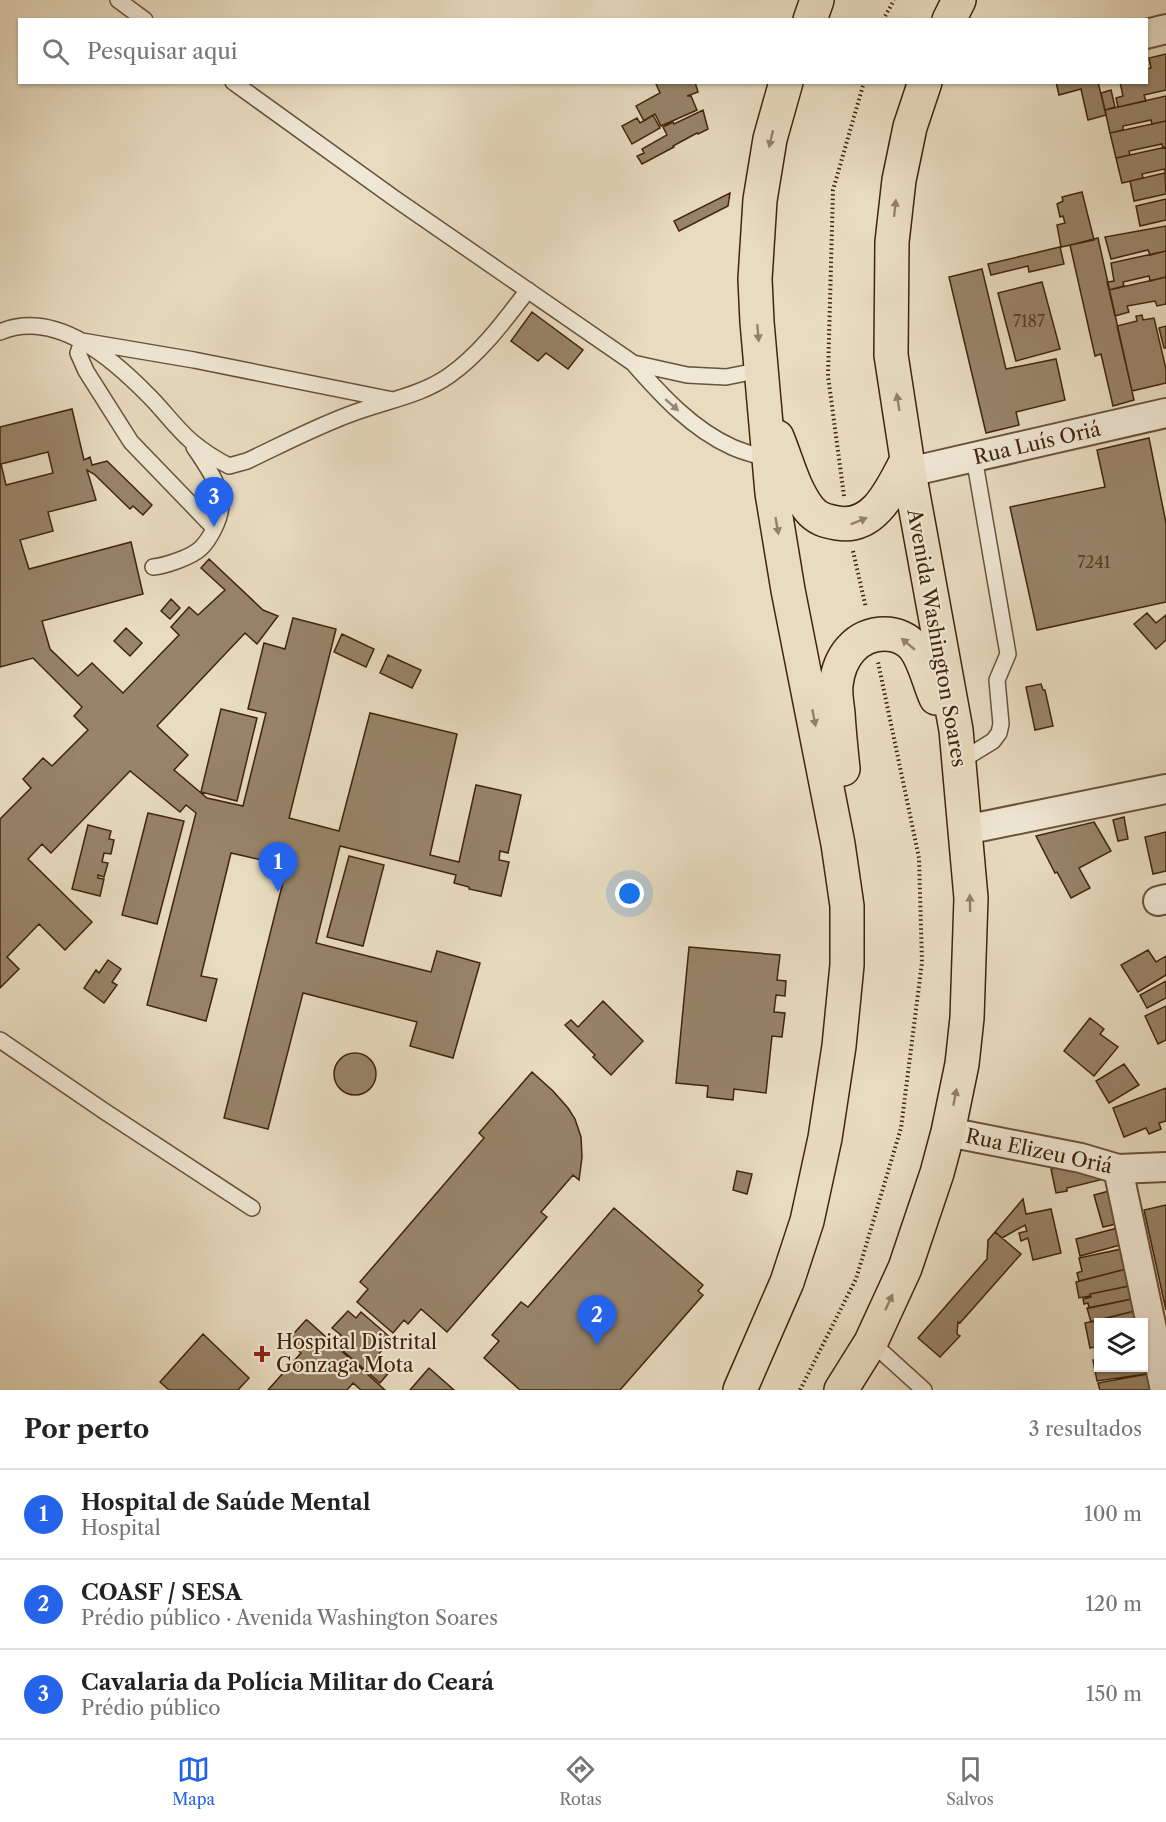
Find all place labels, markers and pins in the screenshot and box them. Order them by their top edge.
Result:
pin: 3 [194,478,234,527]
pin: 1 [258,842,298,892]
pin: 2 [578,1296,616,1345]
place label: Hospital Distrital Gonzaga Mota [276,1330,437,1377]
marker: Hospital Distrital Gonzaga Mota [253,1345,271,1363]

